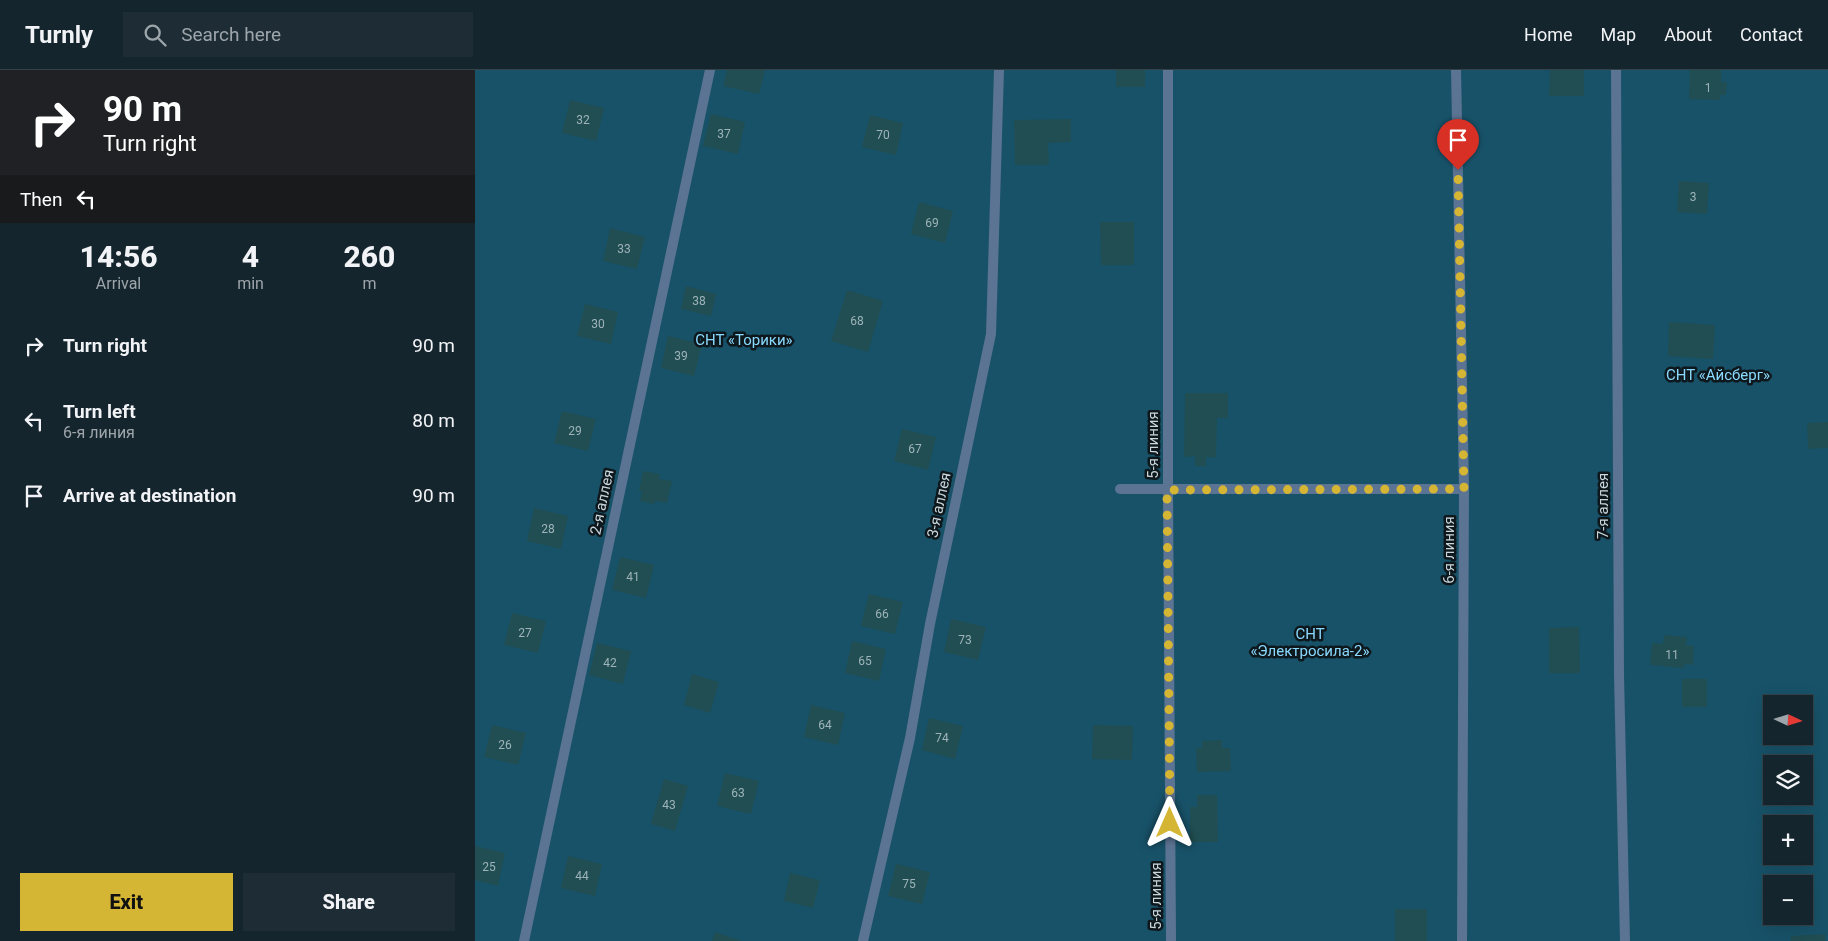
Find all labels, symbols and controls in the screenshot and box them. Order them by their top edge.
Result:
search box [123,12,473,57]
text: Turnly [25,21,93,49]
icon: search [141,21,169,49]
text: Search here [181,23,281,46]
text: Home [1524,24,1573,45]
text: Map [1601,24,1636,45]
text: About [1664,24,1712,45]
text: Contact [1740,24,1803,45]
house number: 1 [1705,81,1711,95]
text: 90 m [103,89,182,130]
icon: right [20,90,85,155]
house number: 32 [576,113,590,127]
pin [1437,119,1479,170]
icon: arrive [1444,126,1472,154]
house number: 37 [717,127,731,141]
house number: 70 [876,128,890,142]
text: Turn right [103,131,197,156]
icon: left [72,185,100,213]
text: Then [20,188,62,211]
house number: 3 [1690,190,1696,204]
house number: 69 [925,216,939,230]
text: 14:56 [80,239,158,274]
text: 4 [242,239,259,274]
text: 260 [343,239,395,274]
house number: 33 [617,242,631,256]
text: Arrival [96,274,141,293]
text: min [237,274,264,293]
text: m [362,274,376,293]
house number: 38 [692,294,706,308]
house number: 68 [850,314,864,328]
house number: 30 [591,317,605,331]
park label: СНТ «Торики» [695,331,793,349]
icon: right [20,332,48,360]
text: Turn right [63,334,147,357]
text: 90 m [412,334,455,357]
house number: 39 [674,349,688,363]
park label: СНТ «Айсберг» [1666,366,1770,384]
text: Turn left [63,400,136,423]
icon: left [20,407,48,435]
text: 80 m [412,409,455,432]
street label: 5-я линия [1144,411,1162,479]
text: 6-я линия [63,423,135,442]
house number: 29 [568,424,582,438]
house number: 67 [908,442,922,456]
street label: 2-я аллея [586,468,618,536]
street label: 3-я аллея [923,471,955,539]
street label: 7-я аллея [1594,473,1612,539]
icon: arrive [20,482,48,510]
text: Arrive at destination [63,484,236,507]
text: 90 m [412,484,455,507]
street label: 6-я линия [1440,516,1458,584]
house number: 28 [541,522,555,536]
house number: 41 [626,570,640,584]
house number: 66 [875,607,889,621]
park label: СНТ «Электросила-2» [1251,625,1369,660]
house number: 27 [518,626,532,640]
house number: 73 [958,633,972,647]
house number: 11 [1665,648,1679,662]
house number: 65 [858,654,872,668]
house number: 42 [603,656,617,670]
north arrow [1763,695,1813,745]
map controls [1763,695,1813,925]
house number: 64 [818,718,832,732]
house number: 74 [935,731,949,745]
house number: 26 [498,738,512,752]
button: layers [1763,755,1813,805]
house number: 63 [731,786,745,800]
position arrow [1143,796,1195,848]
house number: 43 [662,798,676,812]
button: + [1763,815,1813,865]
house number: 25 [482,860,496,874]
street label: 5-я линия [1147,862,1165,930]
house number: 44 [575,869,589,883]
button: Exit [20,873,233,931]
button: Share [243,873,455,931]
button: − [1763,875,1813,925]
house number: 75 [902,877,916,891]

